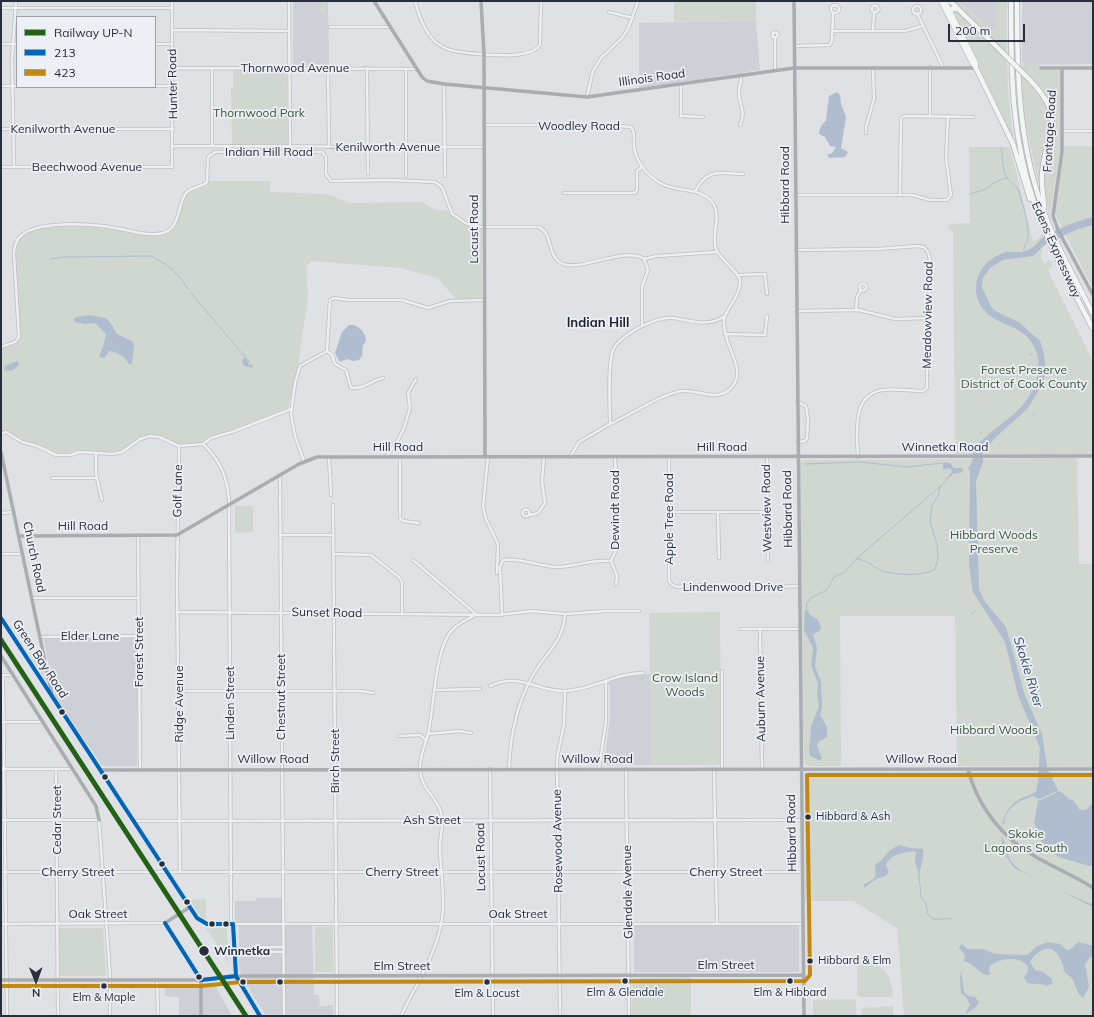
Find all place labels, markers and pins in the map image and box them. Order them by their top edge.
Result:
unlabelled marker [57,707,67,717]
unlabelled marker [100,772,110,782]
place label: Hibbard & Ash [816,810,890,824]
marker: Hibbard & Ash [803,812,813,822]
unlabelled marker [157,859,167,869]
unlabelled marker [182,897,192,907]
unlabelled marker [207,919,217,929]
unlabelled marker [221,919,231,929]
marker: Winnetka [197,944,211,958]
place label: Winnetka [214,944,270,958]
place label: Hibbard & Elm [818,954,891,968]
marker: Hibbard & Elm [805,956,815,966]
unlabelled marker [194,972,204,982]
marker: Elm & Glendale [620,976,630,986]
marker: Elm & Hibbard [785,976,795,986]
unlabelled marker [238,977,248,987]
unlabelled marker [275,977,285,987]
marker: Elm & Locust [482,977,492,987]
marker: Elm & Maple [99,981,109,991]
place label: Elm & Glendale [587,986,663,1000]
place label: Elm & Hibbard [753,986,827,1000]
place label: Elm & Locust [454,987,520,1001]
place label: Elm & Maple [72,991,136,1005]

